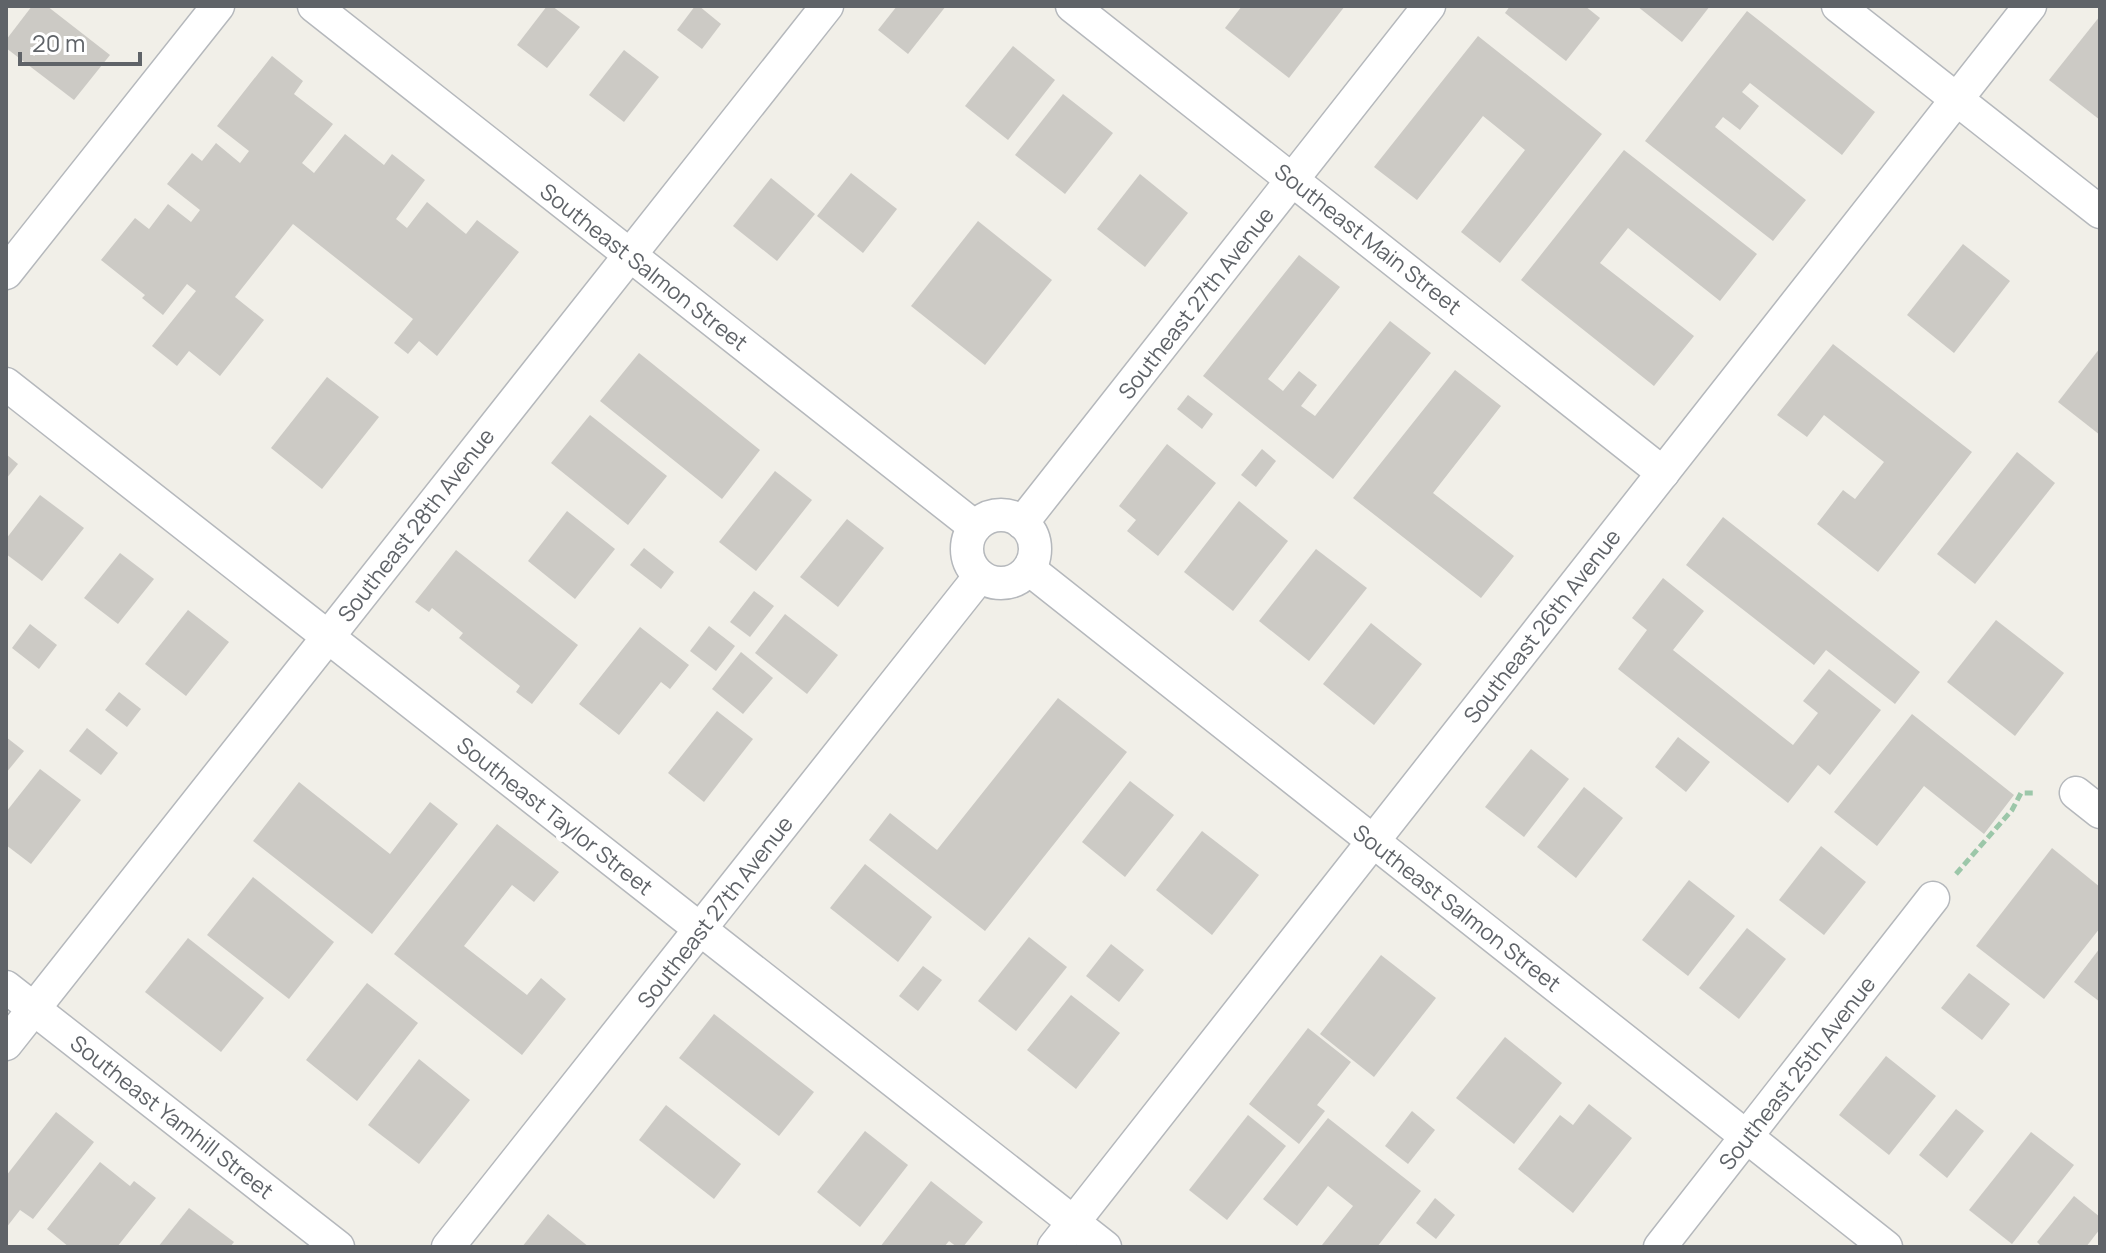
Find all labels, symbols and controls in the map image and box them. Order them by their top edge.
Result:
scale bar [20,16,140,66]
text: 20 m [32,26,85,59]
street label: Southeast Main Street [1269,157,1468,321]
street label: Southeast Salmon Street [534,176,754,358]
street label: Southeast 27th Avenue [1111,201,1281,405]
street label: Southeast 28th Avenue [331,422,501,628]
street label: Southeast 26th Avenue [1457,523,1627,729]
street label: Southeast Taylor Street [451,730,659,902]
street label: Southeast 27th Avenue [630,810,800,1014]
street label: Southeast Salmon Street [1347,817,1567,999]
street label: Southeast 25th Avenue [1712,970,1882,1176]
street label: Southeast Yamhill Street [64,1028,280,1206]

